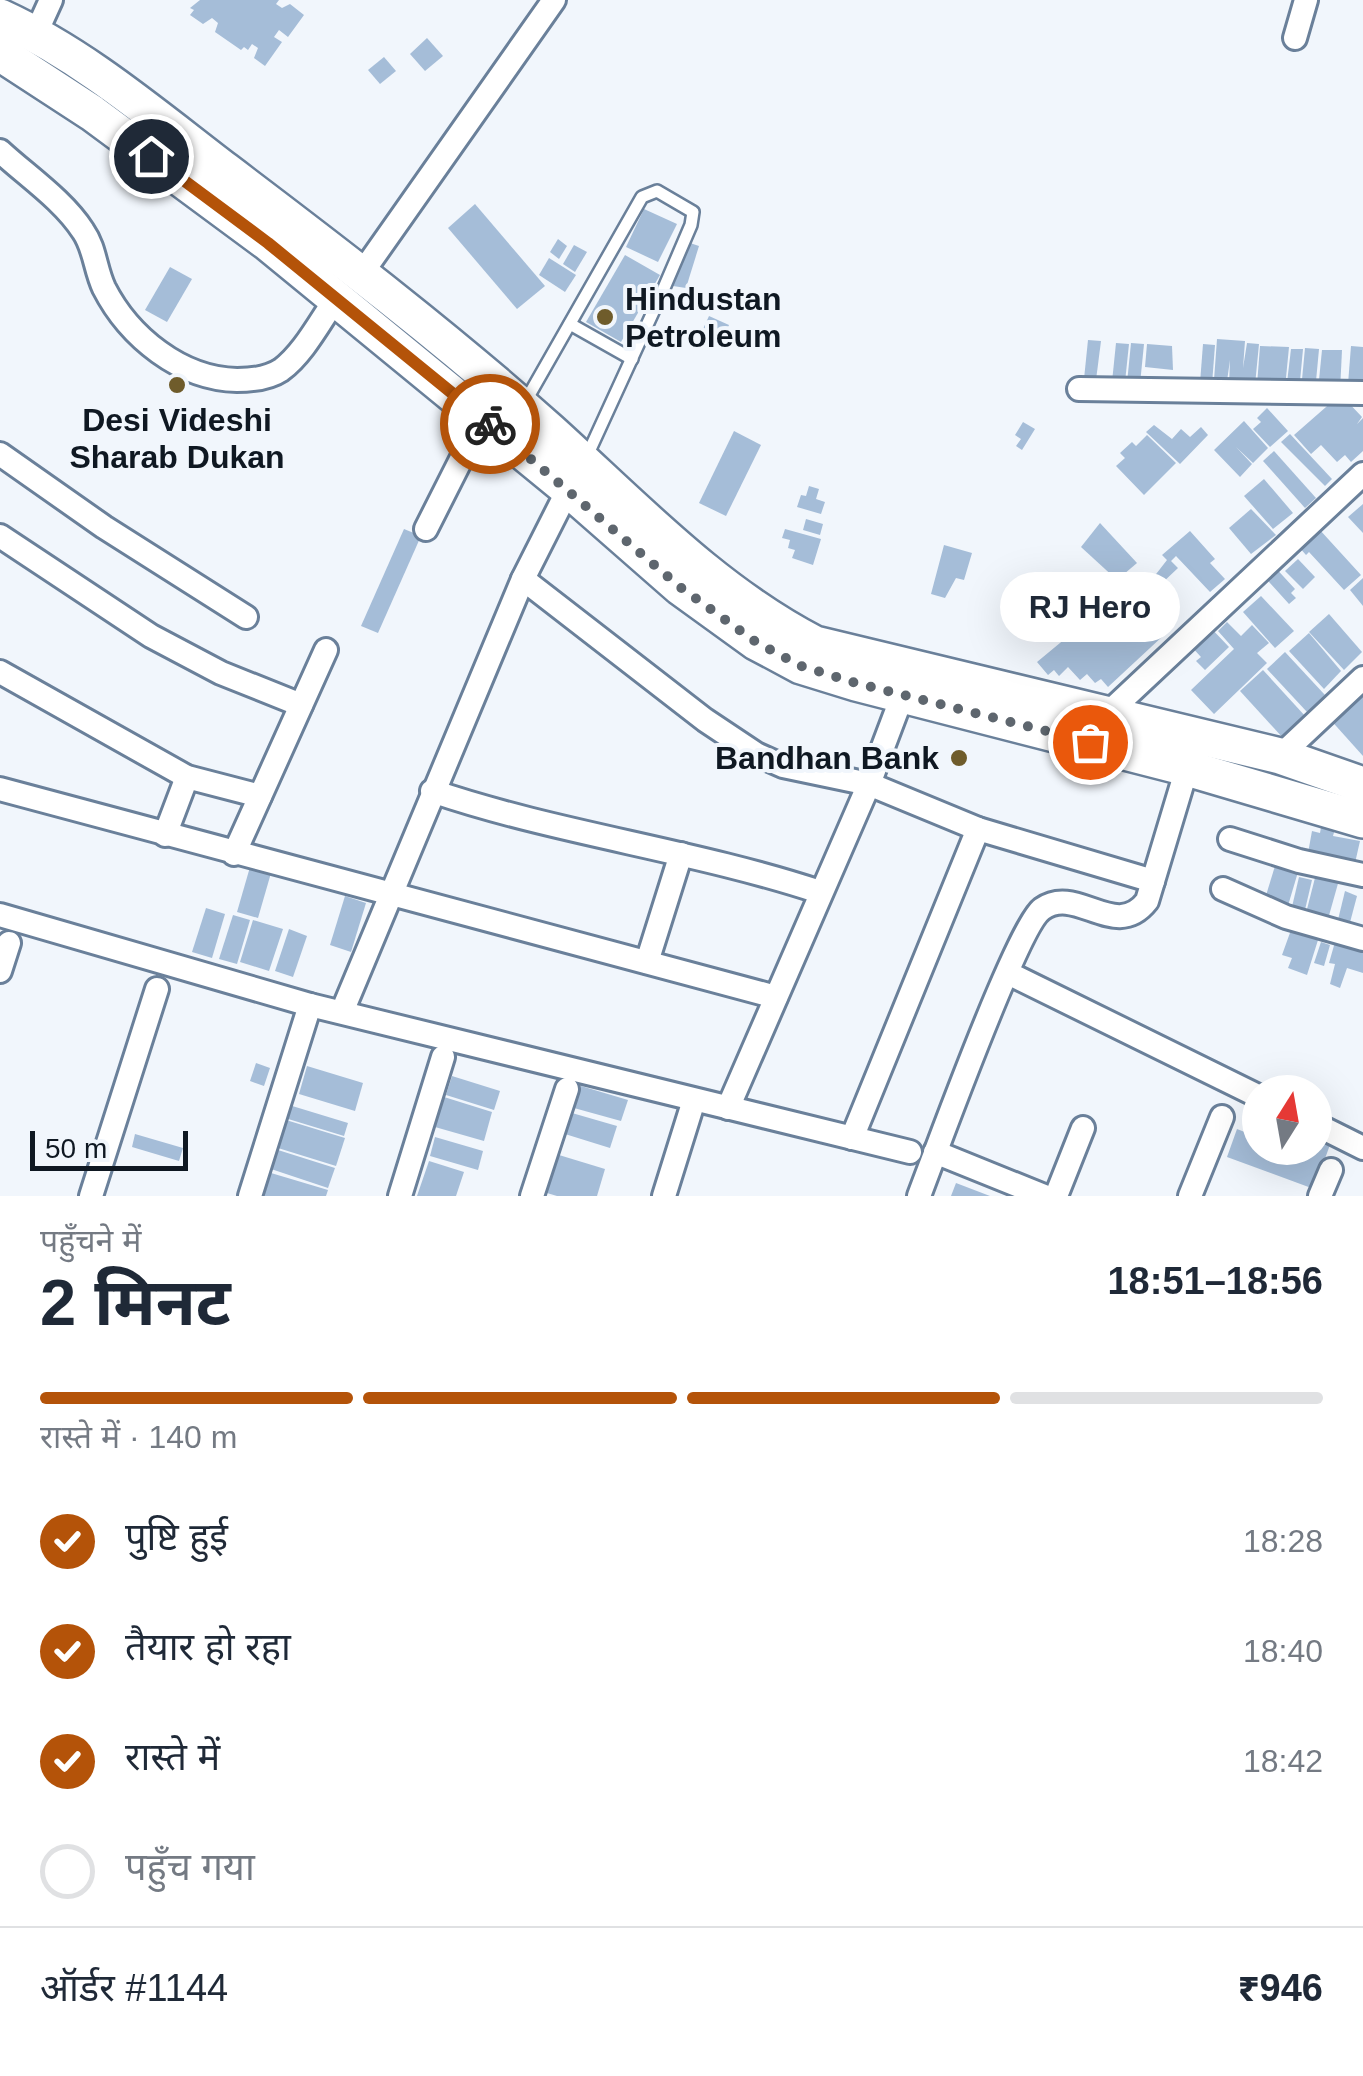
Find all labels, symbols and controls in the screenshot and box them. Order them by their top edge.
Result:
pin [109,114,194,199]
icon: home [124,129,179,184]
place label: Hindustan Petroleum [625,281,781,354]
marker: Hindustan Petroleum [594,306,616,328]
marker: Desi Videshi Sharab Dukan [166,374,188,396]
courier [440,374,540,474]
icon: bike [463,397,518,452]
place label: Desi Videshi Sharab Dukan [69,402,285,475]
callout: RJ Hero [1000,572,1180,642]
text: RJ Hero [1029,589,1151,625]
pin [1048,700,1133,785]
icon: bag [1063,715,1118,770]
place label: Bandhan Bank [715,740,939,776]
marker: Bandhan Bank [948,747,970,769]
north arrow [1242,1075,1332,1165]
map controls [1242,1075,1332,1165]
scale bar [30,1126,188,1170]
text: 50 m [45,1133,107,1164]
text: पहुँचने में [40,1223,141,1259]
text: 18:51–18:56 [1107,1260,1323,1302]
text: 2 मिनट [40,1266,231,1339]
text: रास्ते में · 140 m [40,1419,237,1455]
icon: check [40,1514,95,1569]
text: पुष्टि हुई [125,1516,228,1558]
text: 18:28 [1243,1523,1323,1559]
icon: check [40,1624,95,1679]
text: तैयार हो रहा [125,1626,291,1668]
text: 18:40 [1243,1633,1323,1669]
icon: check [40,1734,95,1789]
text: रास्ते में [125,1736,220,1778]
text: 18:42 [1243,1743,1323,1779]
text: पहुँच गया [125,1846,255,1888]
text: ऑर्डर #1144 [40,1967,228,2009]
text: ₹946 [1238,1967,1323,2009]

